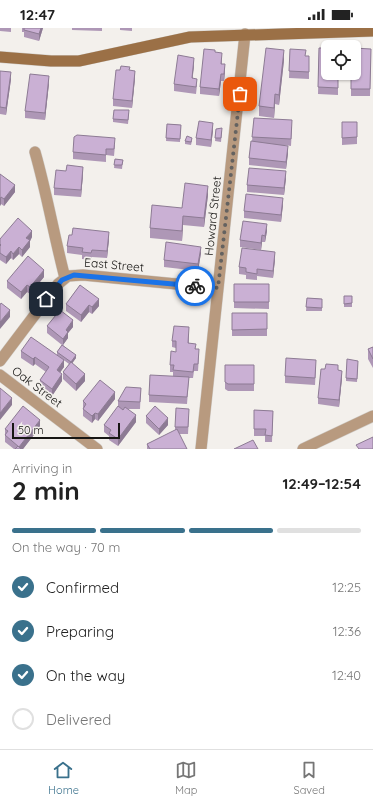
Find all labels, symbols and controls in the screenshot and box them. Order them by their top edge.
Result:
text: 12:47 [20,5,55,24]
map controls [321,40,361,80]
button: locate [321,40,361,80]
pin [223,77,257,111]
icon: bag [229,83,251,105]
street label: Howard Street [201,175,224,256]
street label: East Street [84,254,145,275]
courier [175,266,215,306]
icon: bike [184,275,206,297]
pin [29,282,63,316]
icon: home [35,288,57,310]
street label: Oak Street [9,363,65,410]
scale bar [12,421,120,440]
text: 50 m [18,423,44,437]
text: Arriving in [12,460,72,476]
text: 2 min [12,474,80,507]
text: 12:49–12:54 [282,474,361,493]
text: On the way · 70 m [12,539,120,555]
icon: check [12,576,34,598]
text: Confirmed [46,578,119,597]
text: 12:25 [332,579,361,595]
icon: check [12,620,34,642]
text: Preparing [46,622,114,641]
text: 12:36 [333,623,361,639]
icon: check [12,664,34,686]
text: On the way [46,666,125,685]
text: 12:40 [332,667,361,683]
text: Delivered [46,710,111,729]
tab: Home [48,759,79,797]
tab: Map [175,759,197,797]
tab: Saved [294,759,325,797]

